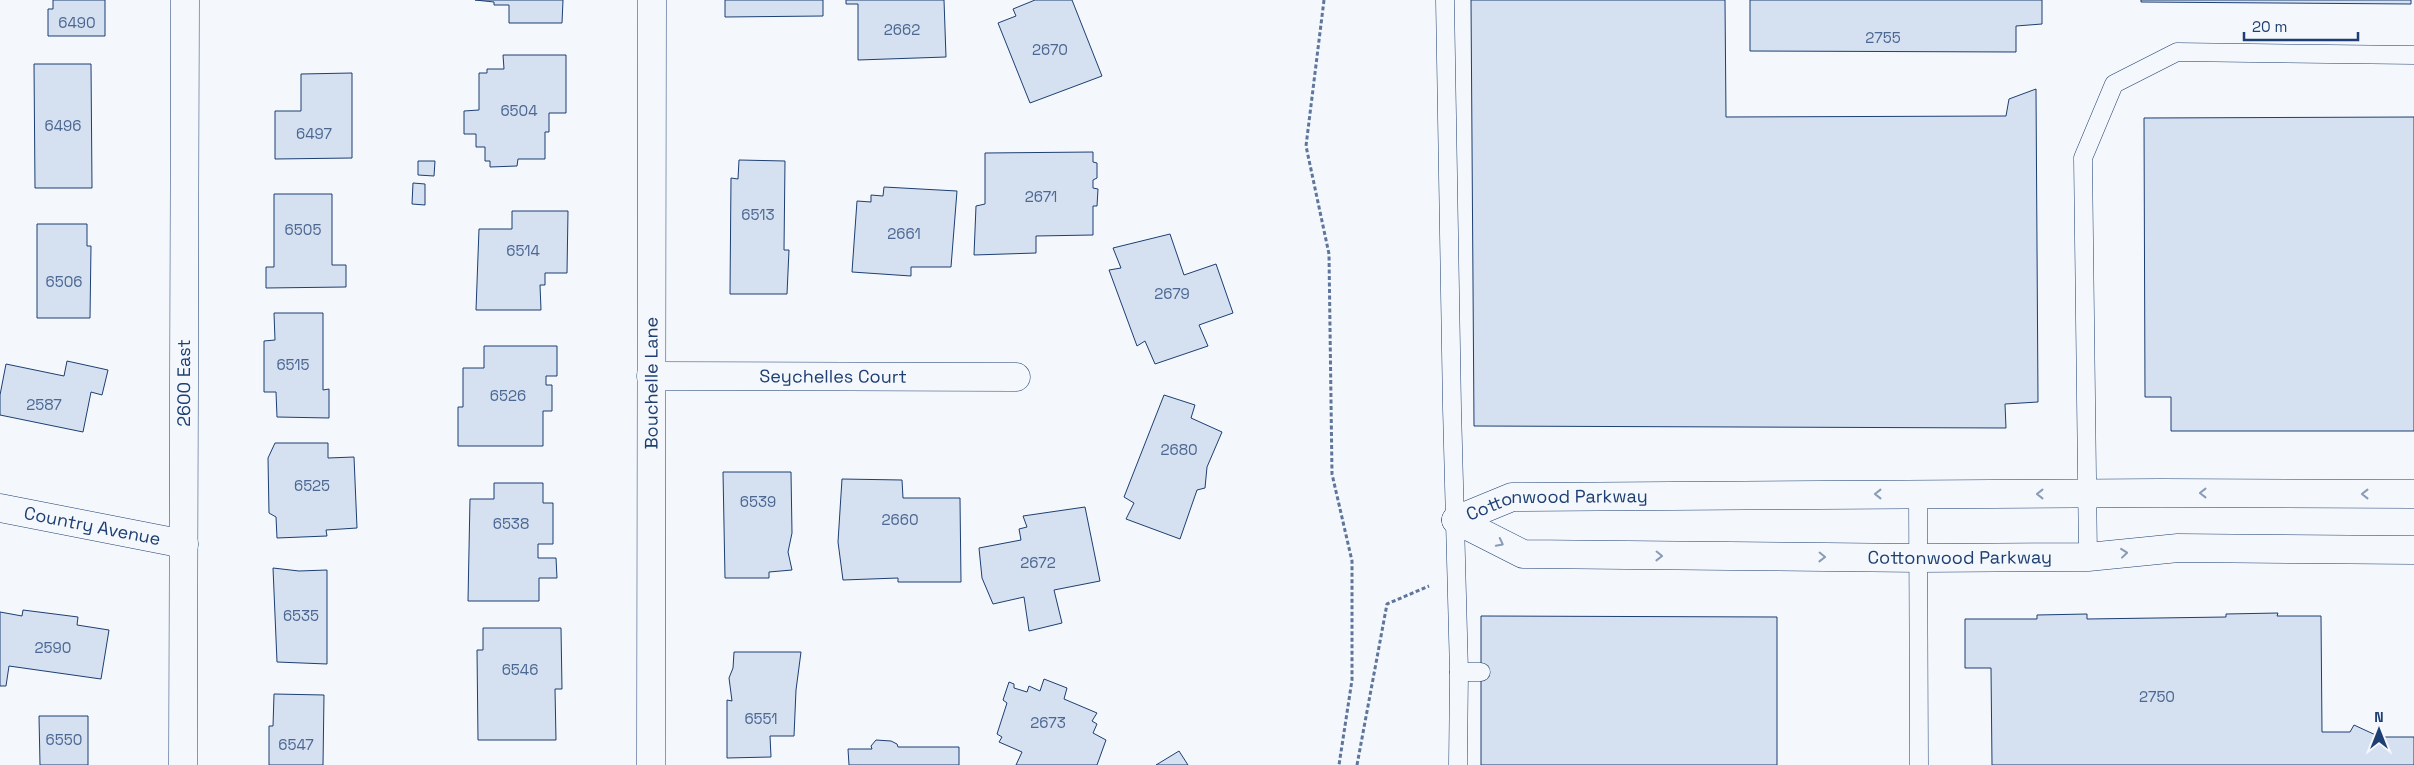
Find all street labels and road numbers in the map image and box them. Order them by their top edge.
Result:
street label: Bouchelle Lane [639,317,663,449]
street label: 2600 East [172,339,195,427]
street label: Seychelles Court [759,364,907,388]
street label: Cottonwood Parkway [1462,484,1648,526]
street label: Country Avenue [22,501,163,550]
street label: Cottonwood Parkway [1868,545,2052,569]

